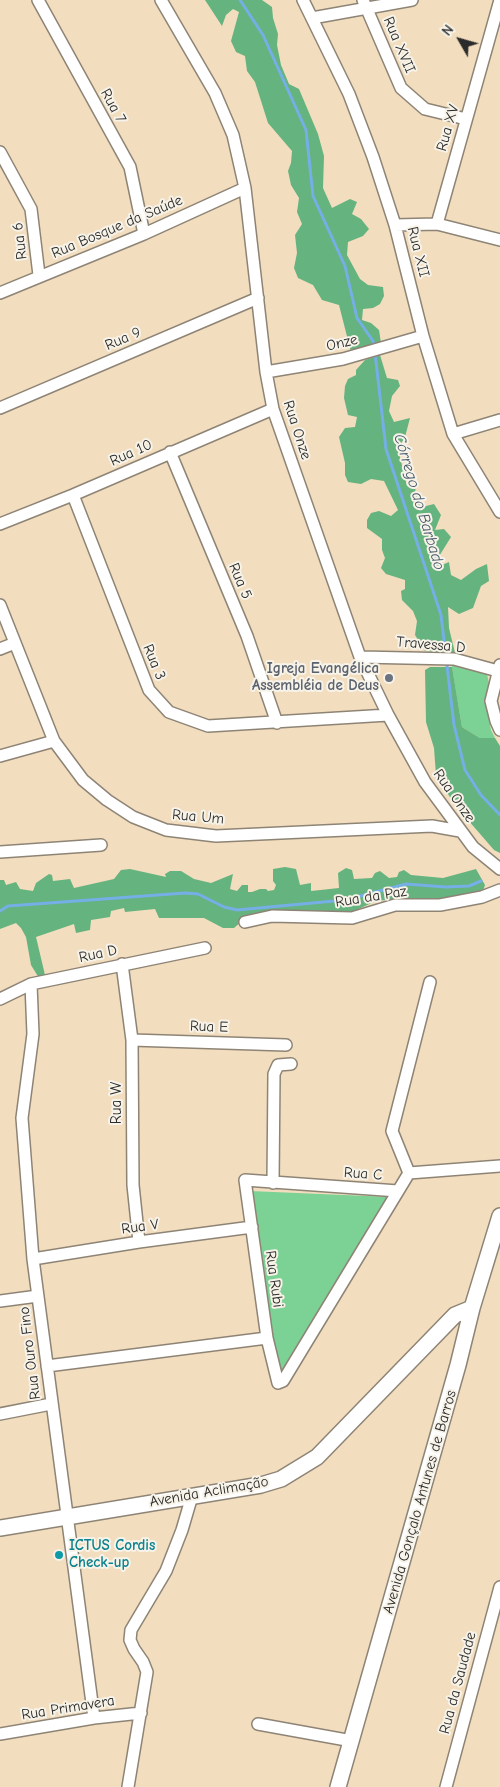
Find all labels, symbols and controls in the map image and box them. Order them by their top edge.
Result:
street label: Rua XVII [379,14,419,76]
north arrow [435,15,485,65]
text: N [438,22,457,39]
street label: Rua 7 [96,86,130,126]
street label: Rua XV [433,103,463,153]
street label: Rua Bosque da Saúde [49,191,185,263]
street label: Rua 6 [9,221,31,261]
street label: Rua XII [403,225,433,279]
street label: Rua 9 [102,323,144,355]
street label: Onze [325,331,359,355]
street label: Rua Onze [279,398,315,462]
water label: Córrego do Barbado [389,432,449,572]
street label: Rua 10 [107,436,155,470]
street label: Rua 5 [224,560,256,602]
street label: Travessa D [396,633,466,657]
street label: Rua 3 [138,641,170,683]
place label: Igreja Evangélica Assembléia de Deus [252,660,379,695]
marker: Igreja Evangélica Assembléia de Deus [383,672,395,684]
street label: Rua Onze [429,766,479,826]
street label: Rua Um [171,806,225,828]
street label: Rua da Paz [334,882,408,912]
street label: Rua D [77,941,119,967]
street label: Rua E [189,1017,229,1037]
street label: Rua W [108,1082,126,1124]
street label: Rua C [343,1164,383,1184]
street label: Rua V [120,1215,160,1239]
street label: Rua Rubi [261,1249,287,1309]
street label: Rua Ouro Fino [15,1305,45,1401]
street label: Avenida Gonçalo Antunes de Barros [379,1388,461,1616]
street label: Avenida Aclimação [148,1473,270,1511]
place label: ICTUS Cordis Check-up [69,1537,155,1572]
marker: ICTUS Cordis Check-up [53,1549,65,1561]
street label: Rua da Saudade [436,1630,480,1736]
street label: Rua Primavera [20,1692,116,1724]

